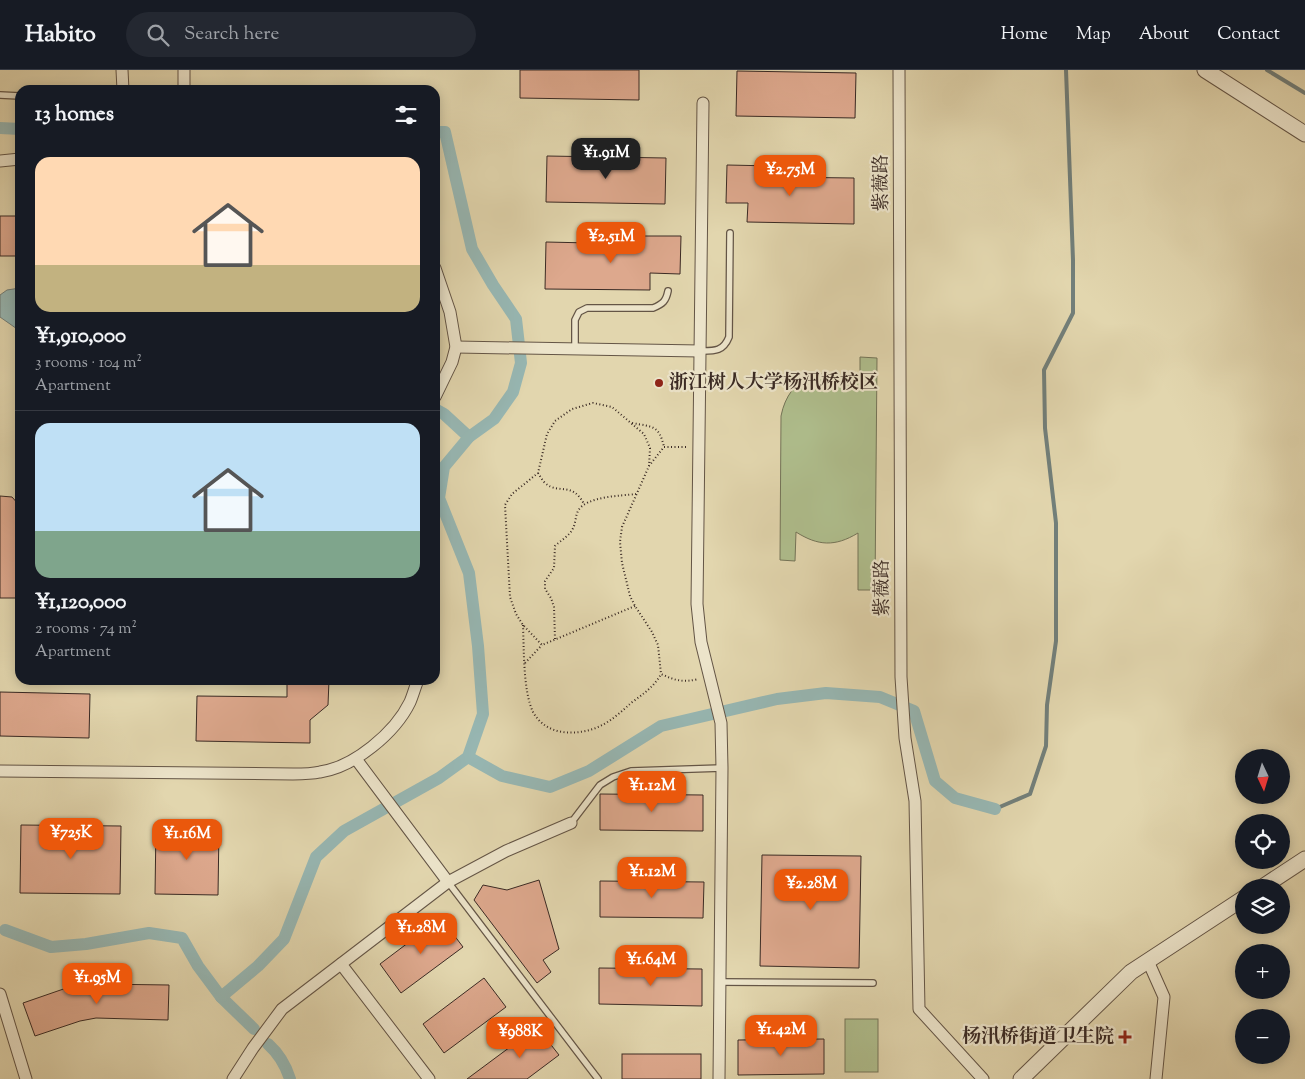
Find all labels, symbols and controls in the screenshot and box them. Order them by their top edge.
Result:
search box [126,12,476,57]
text: Habito [25,18,96,52]
icon: search [144,21,172,49]
text: Search here [184,21,279,48]
text: Home [1001,22,1048,48]
text: Map [1076,22,1111,48]
text: About [1139,22,1189,48]
text: Contact [1217,22,1280,48]
text: 13 homes [35,100,114,130]
icon: filters [392,101,420,129]
pin: ¥1.91M [565,138,647,180]
text: ¥1.91M [582,142,630,165]
pin: ¥2.75M [749,154,831,197]
street label: 紫薇路 [869,154,896,212]
text: ¥2.75M [765,159,815,182]
icon: home [183,190,273,280]
pin: ¥2.51M [570,222,652,264]
text: ¥2.51M [587,226,635,249]
text: ¥1,910,000 [35,322,126,352]
text: 3 rooms · 104 m² [35,352,142,375]
place label: 浙江树人大学杨汛桥校区 [669,370,878,397]
text: Apartment [35,375,111,398]
marker: 浙江树人大学杨汛桥校区 [653,377,665,389]
icon: home [183,455,273,545]
street label: 紫薇路 [870,559,897,617]
text: ¥1,120,000 [35,588,126,618]
text: 2 rooms · 74 m² [35,618,137,641]
text: Apartment [35,641,111,664]
north arrow [1235,749,1290,804]
map controls [1235,749,1290,1064]
pin: ¥1.12M [611,770,693,813]
text: ¥1.12M [628,775,676,798]
button: locate [1235,814,1290,869]
pin: ¥725K [36,818,106,860]
pin: ¥1.16M [146,818,228,861]
text: ¥725K [50,822,92,845]
text: ¥1.16M [163,823,211,846]
pin: ¥1.12M [611,856,693,899]
text: ¥1.12M [628,861,676,884]
pin: ¥2.28M [770,868,852,911]
text: ¥2.28M [785,873,837,896]
button: layers [1235,879,1290,934]
pin: ¥1.28M [380,912,462,955]
text: ¥1.28M [396,917,446,940]
pin: ¥1.64M [610,944,692,987]
button: + [1235,944,1290,999]
text: ¥1.64M [626,949,676,972]
pin: ¥1.95M [56,962,138,1005]
text: ¥1.95M [73,967,121,990]
button: − [1235,1009,1290,1064]
pin: ¥1.42M [740,1014,822,1057]
pin: ¥988K [485,1016,555,1059]
text: ¥1.42M [756,1019,806,1042]
text: ¥988K [497,1021,543,1044]
place label: 杨汛桥街道卫生院 [962,1024,1114,1051]
marker: 杨汛桥街道卫生院 [1118,1030,1132,1044]

